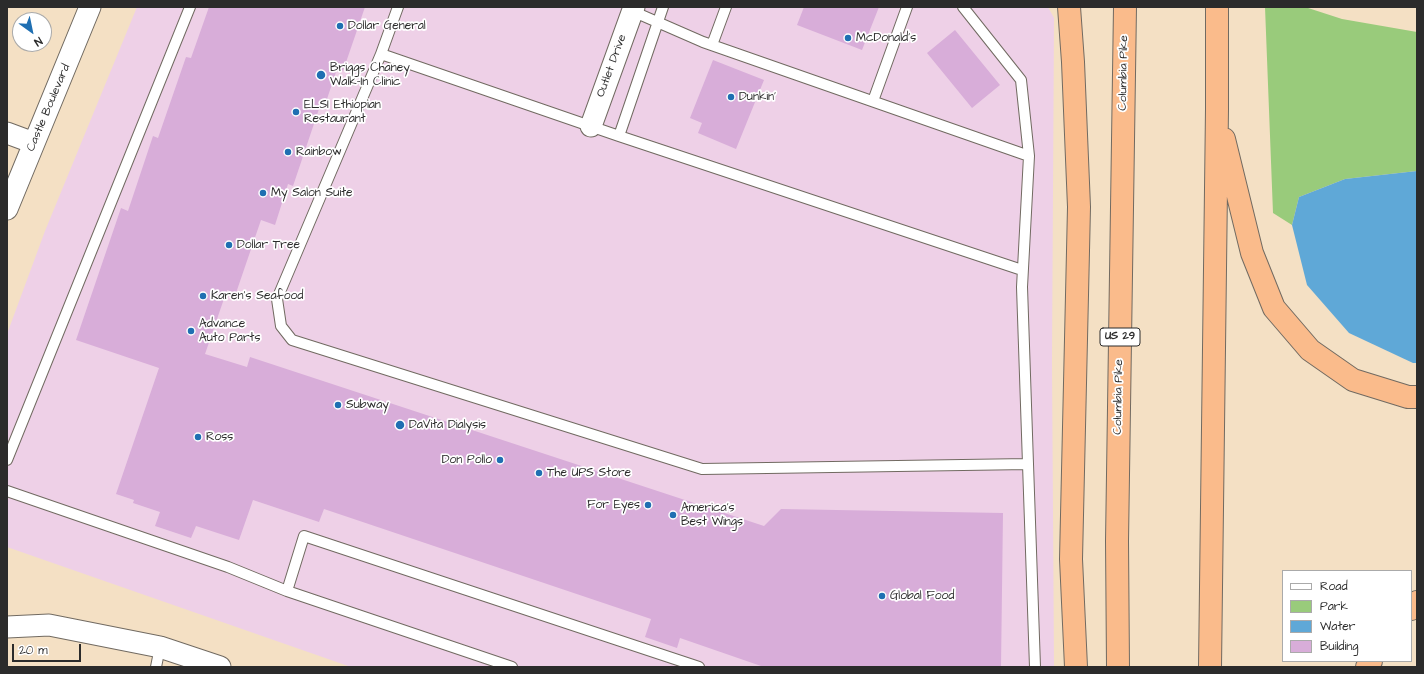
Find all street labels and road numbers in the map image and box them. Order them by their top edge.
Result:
street label: Outlet Drive [594,33,630,99]
street label: Columbia Pike [1116,35,1132,111]
street label: Castle Boulevard [24,62,74,154]
road number: US 29 [1100,328,1140,346]
street label: Columbia Pike [1111,359,1127,435]

